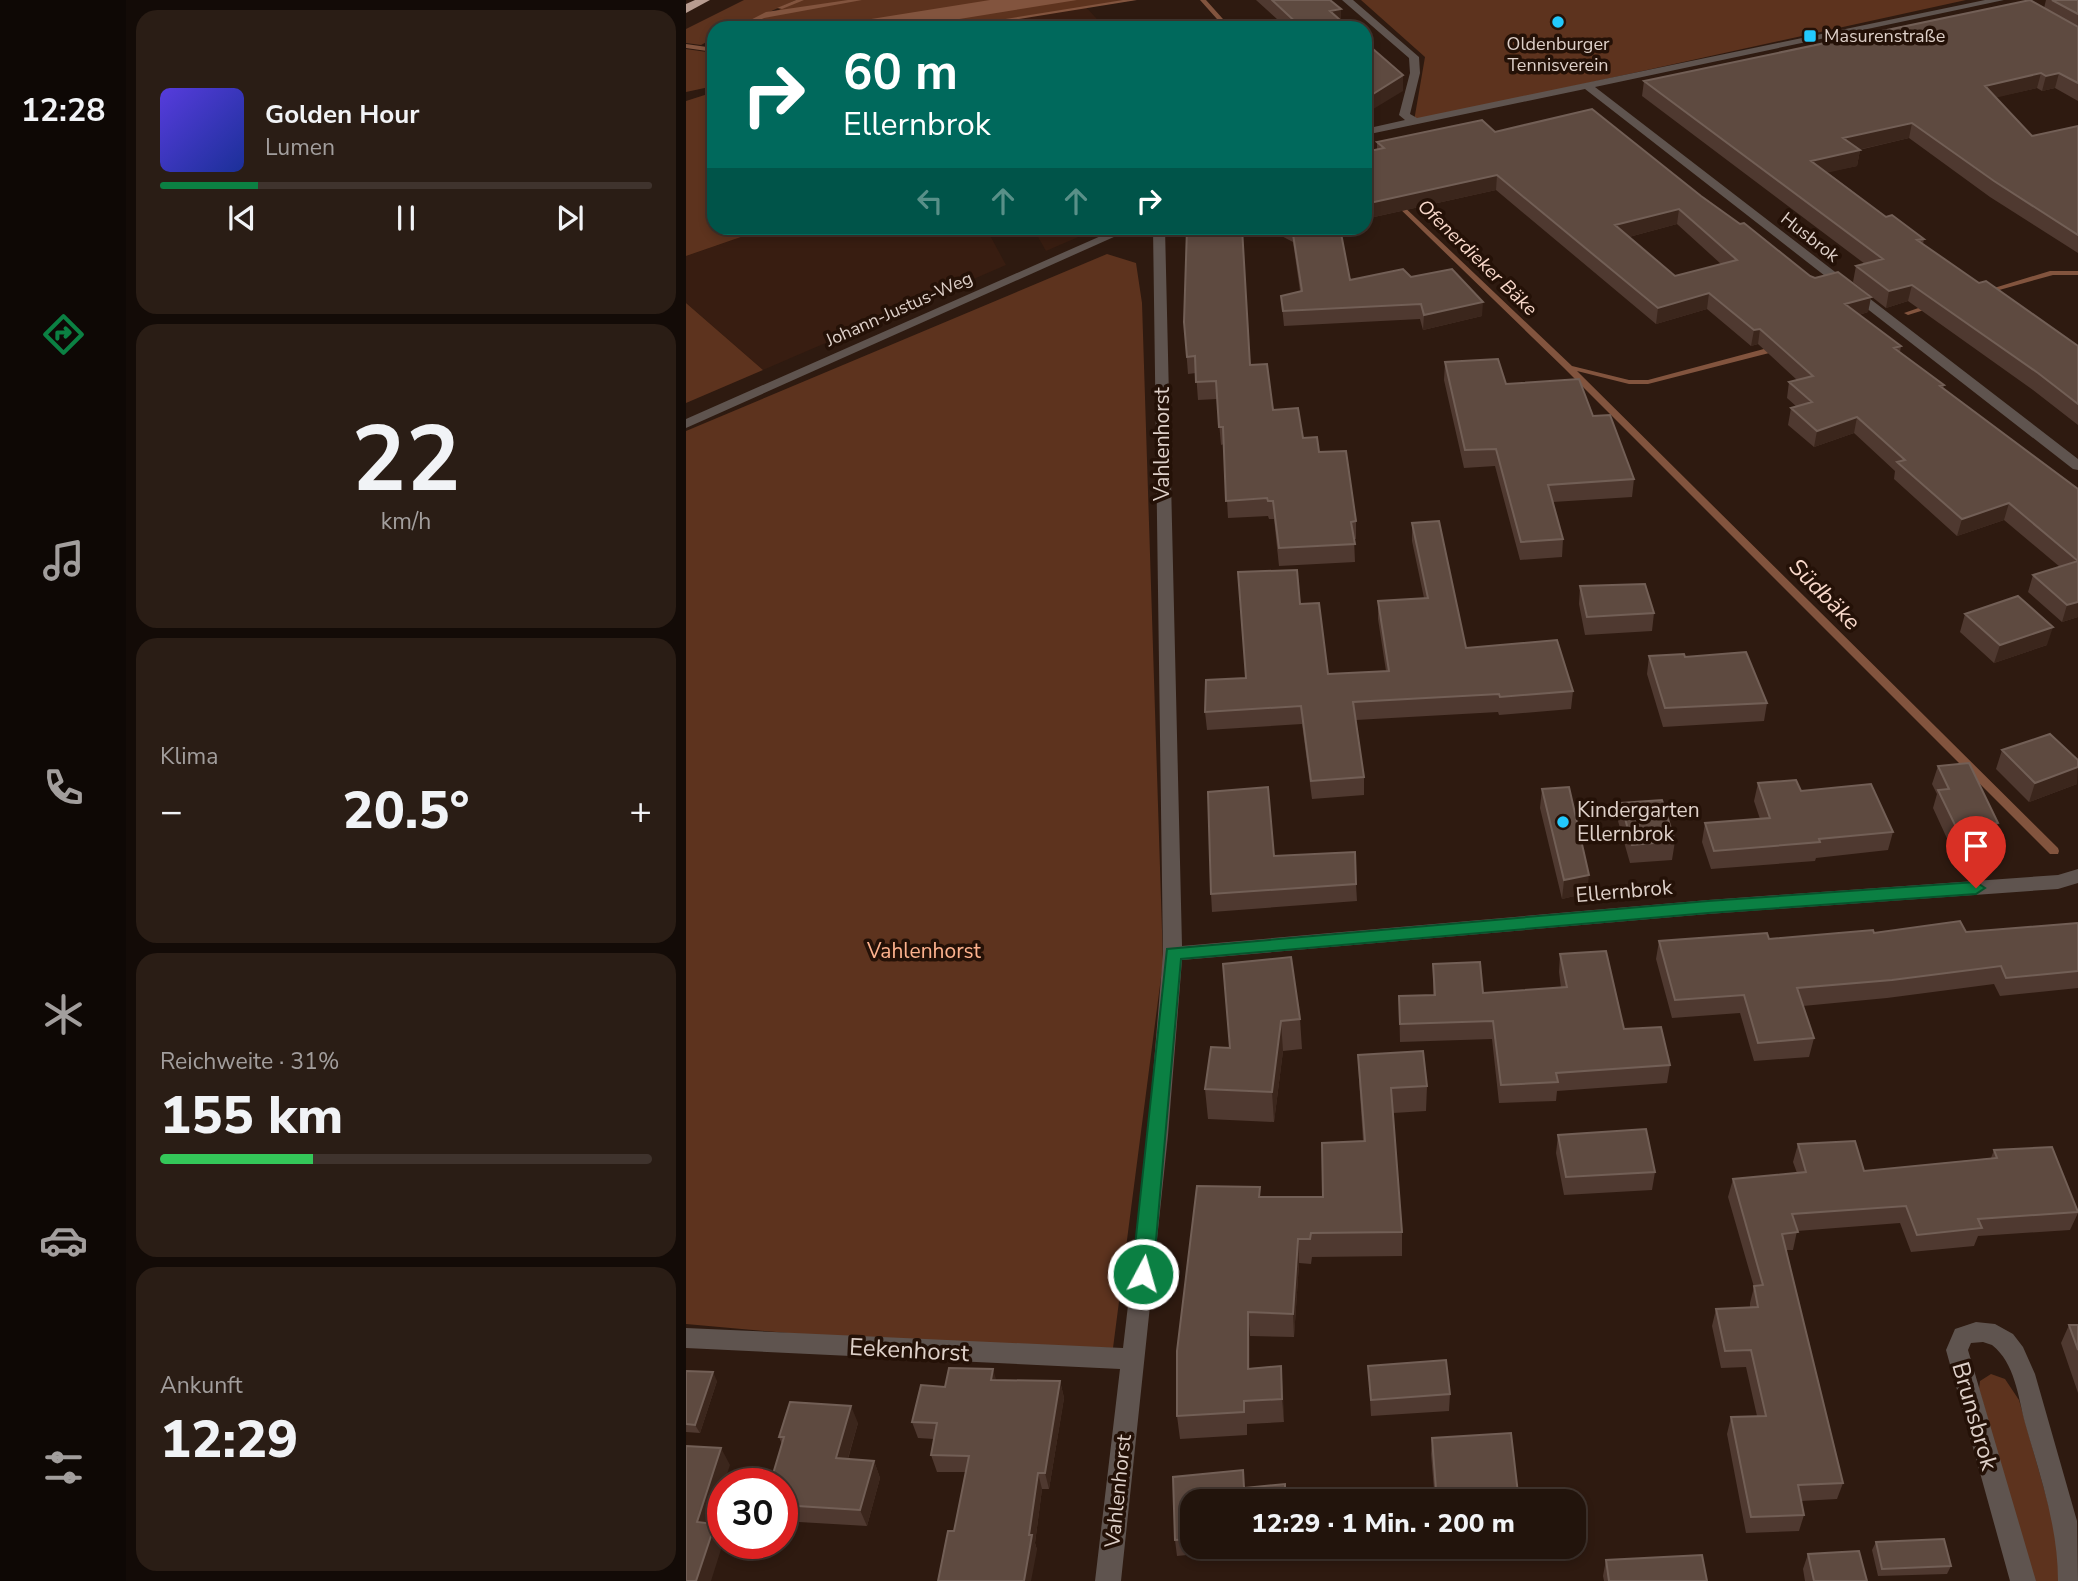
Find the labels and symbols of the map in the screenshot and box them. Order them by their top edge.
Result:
marker: Oldenburger Tennisverein [1550,14,1566,30]
place label: Masurenstraße [1824,24,1945,48]
marker: Masurenstraße [1802,28,1818,44]
place label: Oldenburger Tennisverein [1507,32,1610,77]
water label: Ofenerdieker Bäke [1412,194,1543,322]
street label: Husbrok [1776,207,1845,268]
street label: Johann-Justus-Weg [821,266,976,353]
street label: Vahlenhorst [1148,386,1176,502]
water label: Südbäke [1782,552,1867,637]
place label: Kindergarten Ellernbrok [1577,796,1700,848]
marker: Kindergarten Ellernbrok [1555,814,1571,830]
pin [1946,816,2006,888]
street label: Ellernbrok [1574,873,1674,909]
park label: Vahlenhorst [866,937,982,965]
position arrow [1106,1237,1180,1311]
street label: Eekenhorst [848,1331,970,1369]
street label: Brunsbrok [1944,1358,2006,1475]
street label: Vahlenhorst [1098,1432,1138,1550]
speed limit sign: 30 [707,1468,798,1559]

